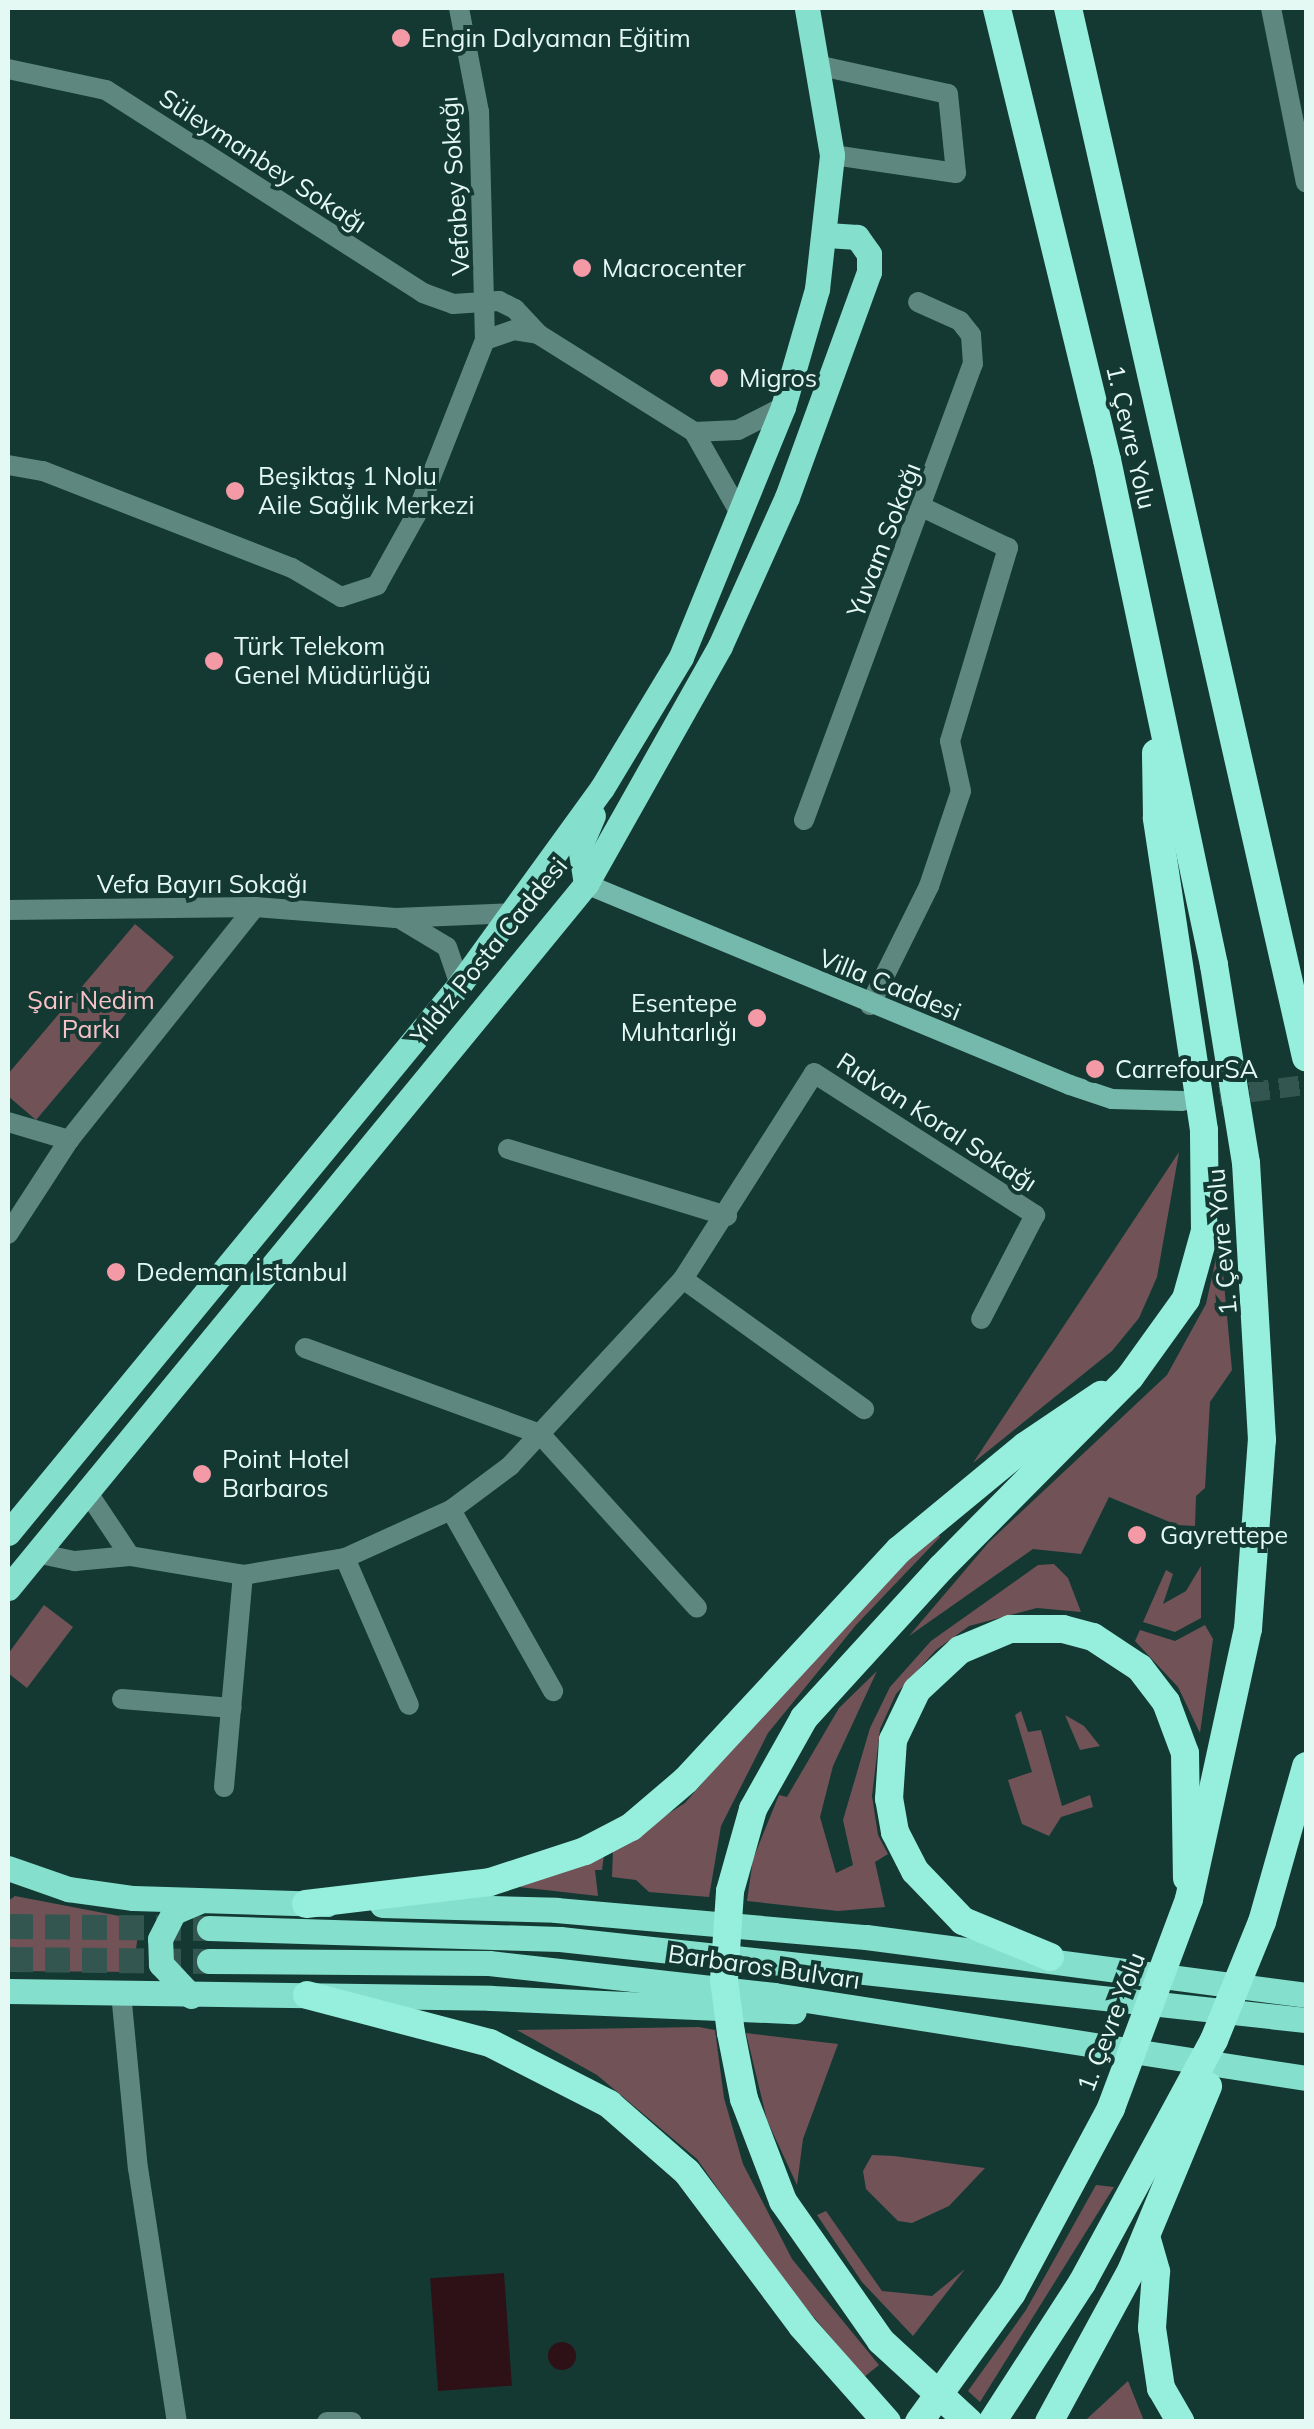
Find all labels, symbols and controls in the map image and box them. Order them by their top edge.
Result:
place label: Engin Dalyaman Eğitim [421,23,691,53]
marker: Engin Dalyaman Eğitim [390,27,412,49]
street label: Süleymanbey Sokağı [154,83,372,239]
street label: Vefabey Sokağı [434,95,476,277]
place label: Macrocenter [602,253,746,283]
marker: Macrocenter [571,257,593,279]
street label: 1. Çevre Yolu [1100,362,1162,512]
place label: Migros [739,363,817,393]
marker: Migros [708,367,730,389]
street label: Yuvam Sokağı [841,459,927,621]
place label: Beşiktaş 1 Nolu Aile Sağlık Merkezi [258,462,475,521]
marker: Beşiktaş 1 Nolu Aile Sağlık Merkezi [222,478,248,504]
place label: Türk Telekom Genel Müdürlüğü [234,632,431,691]
marker: Türk Telekom Genel Müdürlüğü [203,650,225,672]
street label: Yıldız Posta Caddesi [404,851,574,1051]
street label: Vefa Bayırı Sokağı [97,869,307,899]
street label: Villa Caddesi [815,943,965,1027]
park label: Şair Nedim Parkı [27,986,155,1045]
place label: Esentepe Muhtarlığı [621,989,737,1048]
marker: Esentepe Muhtarlığı [746,1007,768,1029]
street label: Rıdvan Koral Sokağı [831,1046,1043,1198]
place label: CarrefourSA [1115,1054,1258,1084]
marker: CarrefourSA [1084,1058,1106,1080]
street label: 1. Çevre Yolu [1201,1167,1243,1317]
place label: Dedeman İstanbul [136,1257,348,1287]
marker: Dedeman İstanbul [105,1261,127,1283]
place label: Point Hotel Barbaros [222,1445,349,1504]
marker: Point Hotel Barbaros [191,1463,213,1485]
place label: Gayrettepe [1160,1520,1288,1550]
marker: Gayrettepe [1124,1522,1150,1548]
street label: Barbaros Bulvarı [666,1939,862,1995]
street label: 1. Çevre Yolu [1071,1948,1151,2096]

